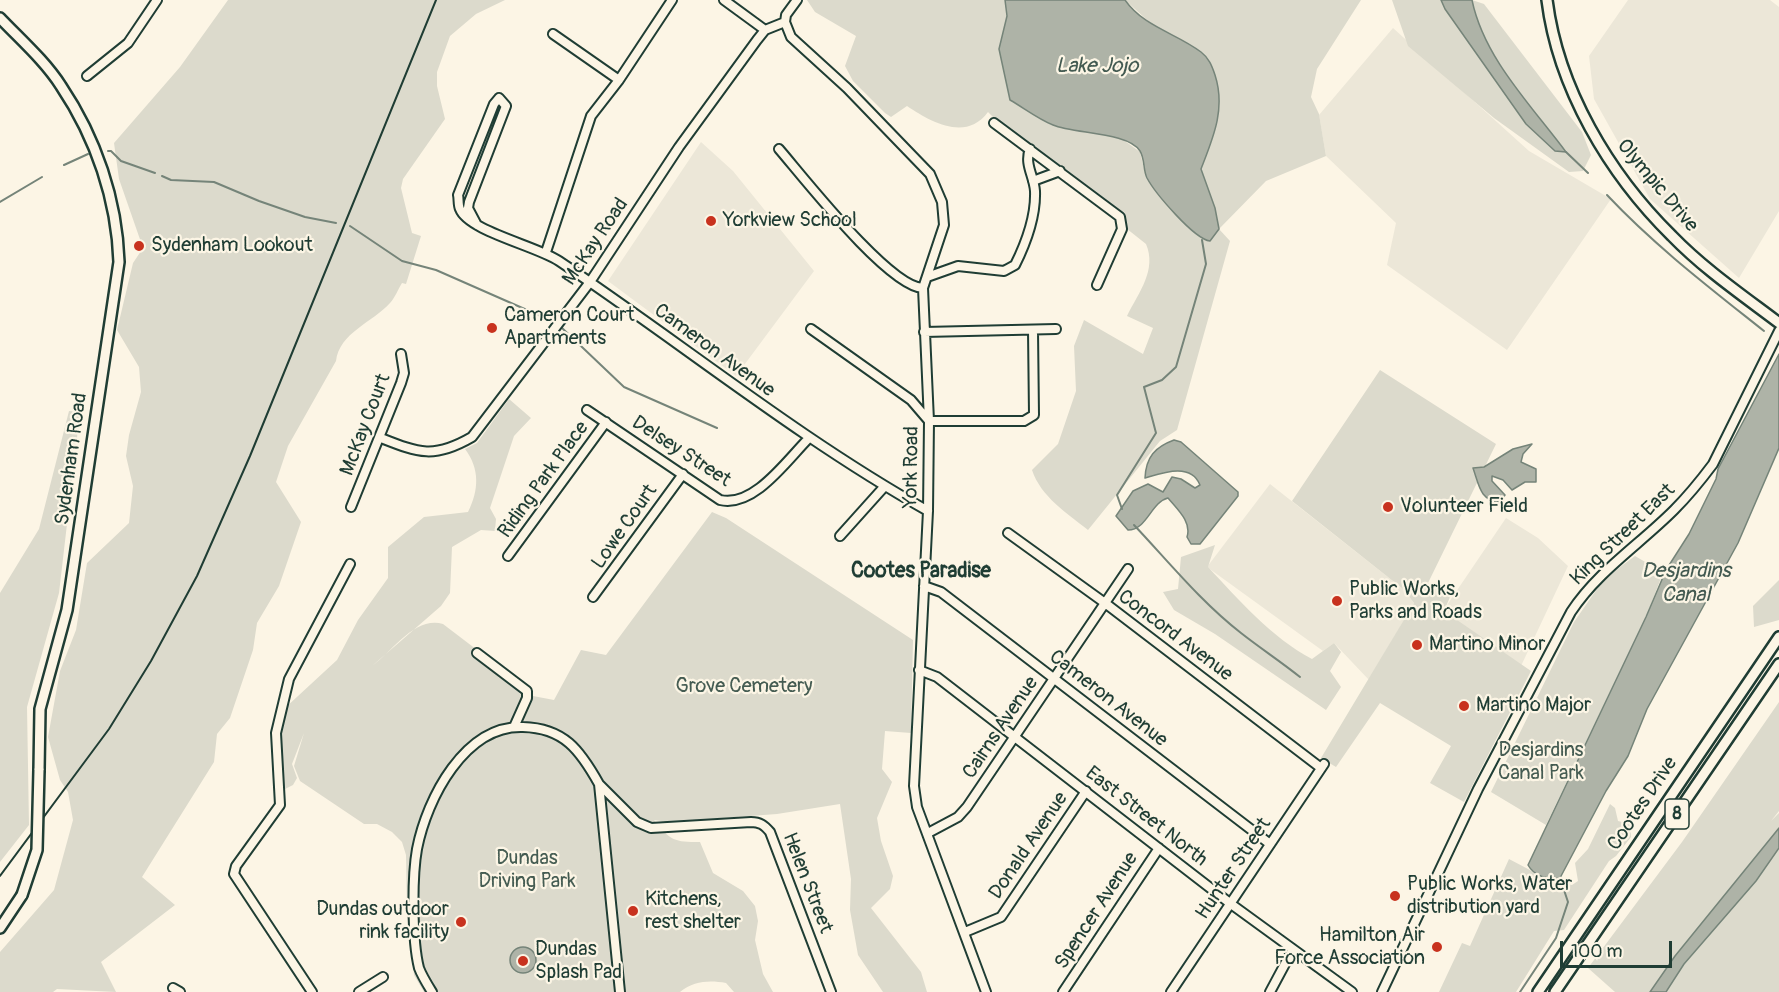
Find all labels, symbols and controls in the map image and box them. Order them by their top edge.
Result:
water label: Lake Jojo [1056,54,1138,80]
street label: Olympic Drive [1611,135,1703,237]
street label: McKay Road [558,194,634,290]
place label: Yorkview School [723,209,857,233]
marker: Yorkview School [704,214,718,228]
place label: Sydenham Lookout [151,234,313,258]
marker: Sydenham Lookout [132,239,146,253]
street label: Cameron Avenue [649,299,779,403]
place label: Cameron Court Apartments [504,304,635,351]
marker: Cameron Court Apartments [485,321,499,335]
street label: McKay Court [336,371,396,479]
street label: Sydenham Road [51,391,93,527]
street label: Delsey Street [627,411,735,493]
street label: Riding Park Place [494,417,594,543]
street label: York Road [899,426,925,508]
street label: King Street East [1566,479,1680,591]
street label: Lowe Court [587,480,663,574]
place label: Volunteer Field [1400,495,1528,519]
marker: Volunteer Field [1381,500,1395,514]
district label: Cootes Paradise [851,559,991,585]
water label: Desjardins Canal [1641,559,1731,609]
place label: Public Works, Parks and Roads [1349,578,1482,625]
street label: Concord Avenue [1113,585,1237,687]
marker: Public Works, Parks and Roads [1330,594,1344,608]
place label: Martino Minor [1429,633,1545,657]
marker: Martino Minor [1410,638,1424,652]
street label: Cameron Avenue [1044,645,1172,753]
street label: Cairns Avenue [958,672,1044,784]
park label: Grove Cemetery [675,675,813,699]
place label: Martino Major [1476,694,1591,718]
marker: Martino Major [1457,699,1471,713]
park label: Desjardins Canal Park [1498,739,1584,786]
street label: Cootes Drive [1603,753,1683,855]
street label: East Street North [1080,762,1212,872]
street label: Donald Avenue [984,788,1074,904]
road number: 8 [1665,799,1689,829]
street label: Hunter Street [1191,814,1277,924]
street label: Helen Street [777,829,837,937]
park label: Dundas Driving Park [479,847,575,894]
street label: Spencer Avenue [1050,848,1144,974]
place label: Public Works, Water distribution yard [1407,873,1572,920]
place label: Kitchens, rest shelter [645,888,741,935]
marker: Public Works, Water distribution yard [1388,889,1402,903]
place label: Dundas outdoor rink facility [316,898,449,945]
marker: Kitchens, rest shelter [626,904,640,918]
marker: Dundas outdoor rink facility [454,915,468,929]
place label: Hamilton Air Force Association [1274,924,1425,971]
scale bar [1563,929,1676,967]
place label: Dundas Splash Pad [535,938,622,985]
marker: Hamilton Air Force Association [1430,940,1444,954]
text: 100 m [1571,940,1623,963]
marker: Dundas Splash Pad [516,954,530,968]

